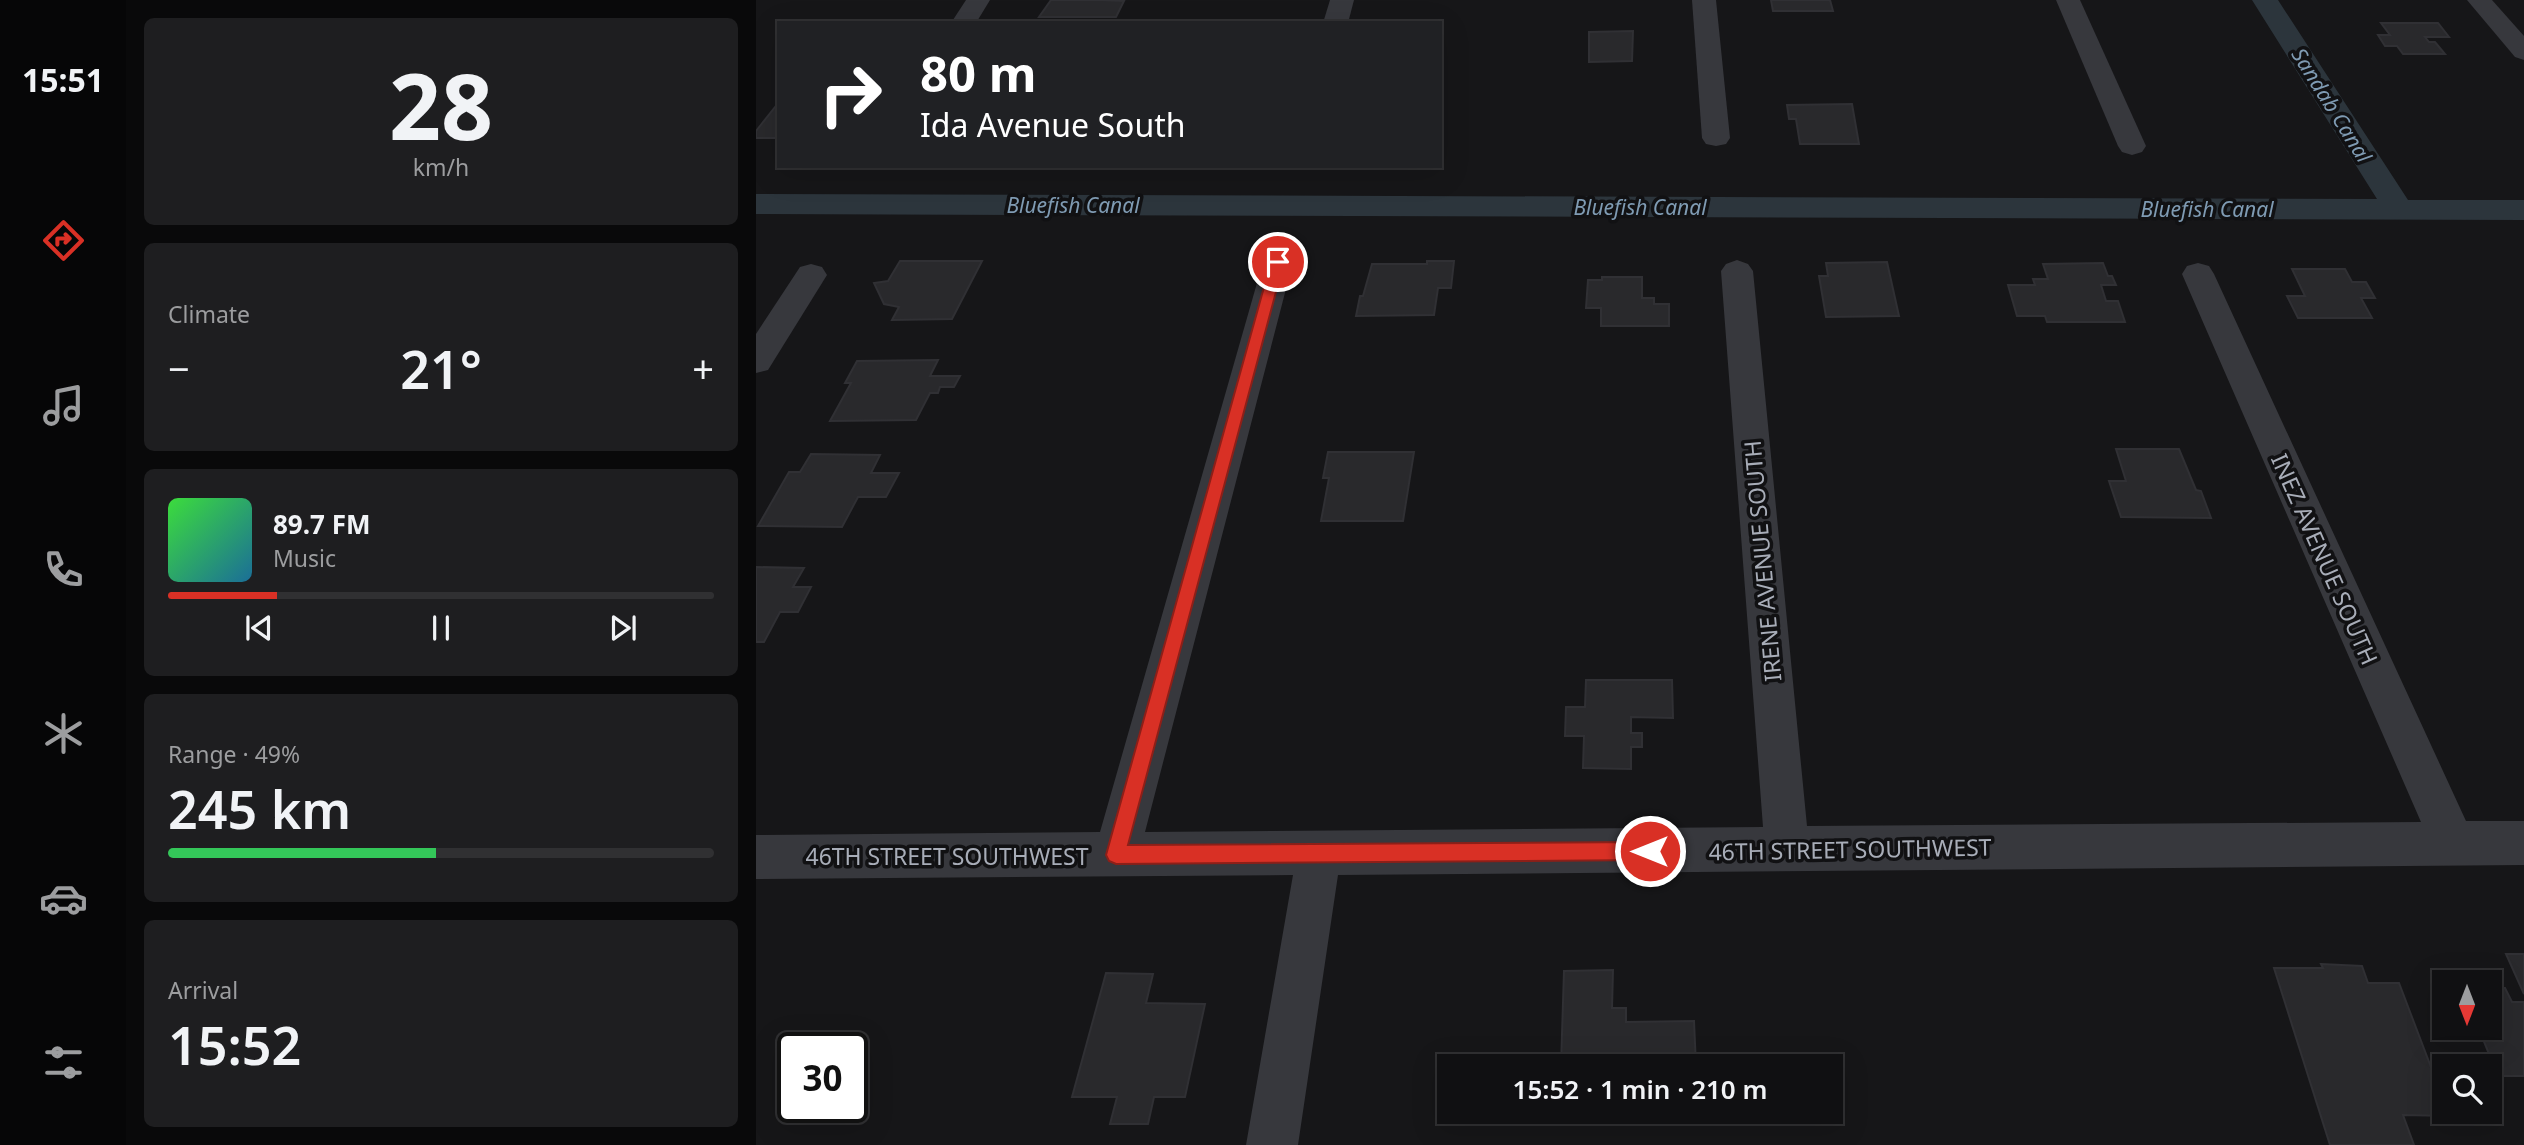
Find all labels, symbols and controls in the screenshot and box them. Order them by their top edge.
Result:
text: 80 m [920,40,1037,106]
water label: Sandab Canal [2286,42,2379,168]
text: 28 [389,43,493,167]
icon: right [805,49,896,140]
text: 15:51 [22,58,104,101]
text: Ida Avenue South [920,103,1186,146]
text: km/h [413,151,469,183]
water label: Bluefish Canal [1006,191,1140,219]
water label: Bluefish Canal [1573,193,1707,221]
water label: Bluefish Canal [2140,195,2274,223]
icon: directions [39,216,88,265]
pin [1248,232,1308,292]
icon: arrive [1259,243,1297,281]
text: Climate [168,298,250,330]
text: 21° [400,333,482,404]
text: − [168,342,190,394]
text: + [692,342,714,394]
icon: music [39,381,88,430]
street label: IRENE AVENUE SOUTH [1736,439,1788,683]
street label: INEZ AVENUE SOUTH [2264,448,2386,670]
text: 89.7 FM [273,506,370,542]
text: Music [273,542,336,574]
icon: phone [39,545,88,594]
icon: previous [240,609,278,647]
icon: pause [422,609,460,647]
icon: next [604,609,642,647]
icon: climate [39,709,88,758]
text: Range · 49% [168,738,300,770]
text: 245 km [168,773,351,844]
position arrow [1613,814,1687,888]
street label: 46TH STREET SOUTHWEST [1708,831,1992,867]
street label: 46TH STREET SOUTHWEST [805,840,1089,872]
icon: car [39,874,88,923]
north arrow [2432,970,2502,1040]
map controls [2432,970,2502,1124]
text: Arrival [168,974,238,1006]
text: 15:52 [168,1009,301,1080]
speed limit sign: 30 [777,1032,868,1123]
icon: filters [39,1038,88,1087]
button: search [2432,1054,2502,1124]
text: 15:52 · 1 min · 210 m [1513,1071,1767,1107]

